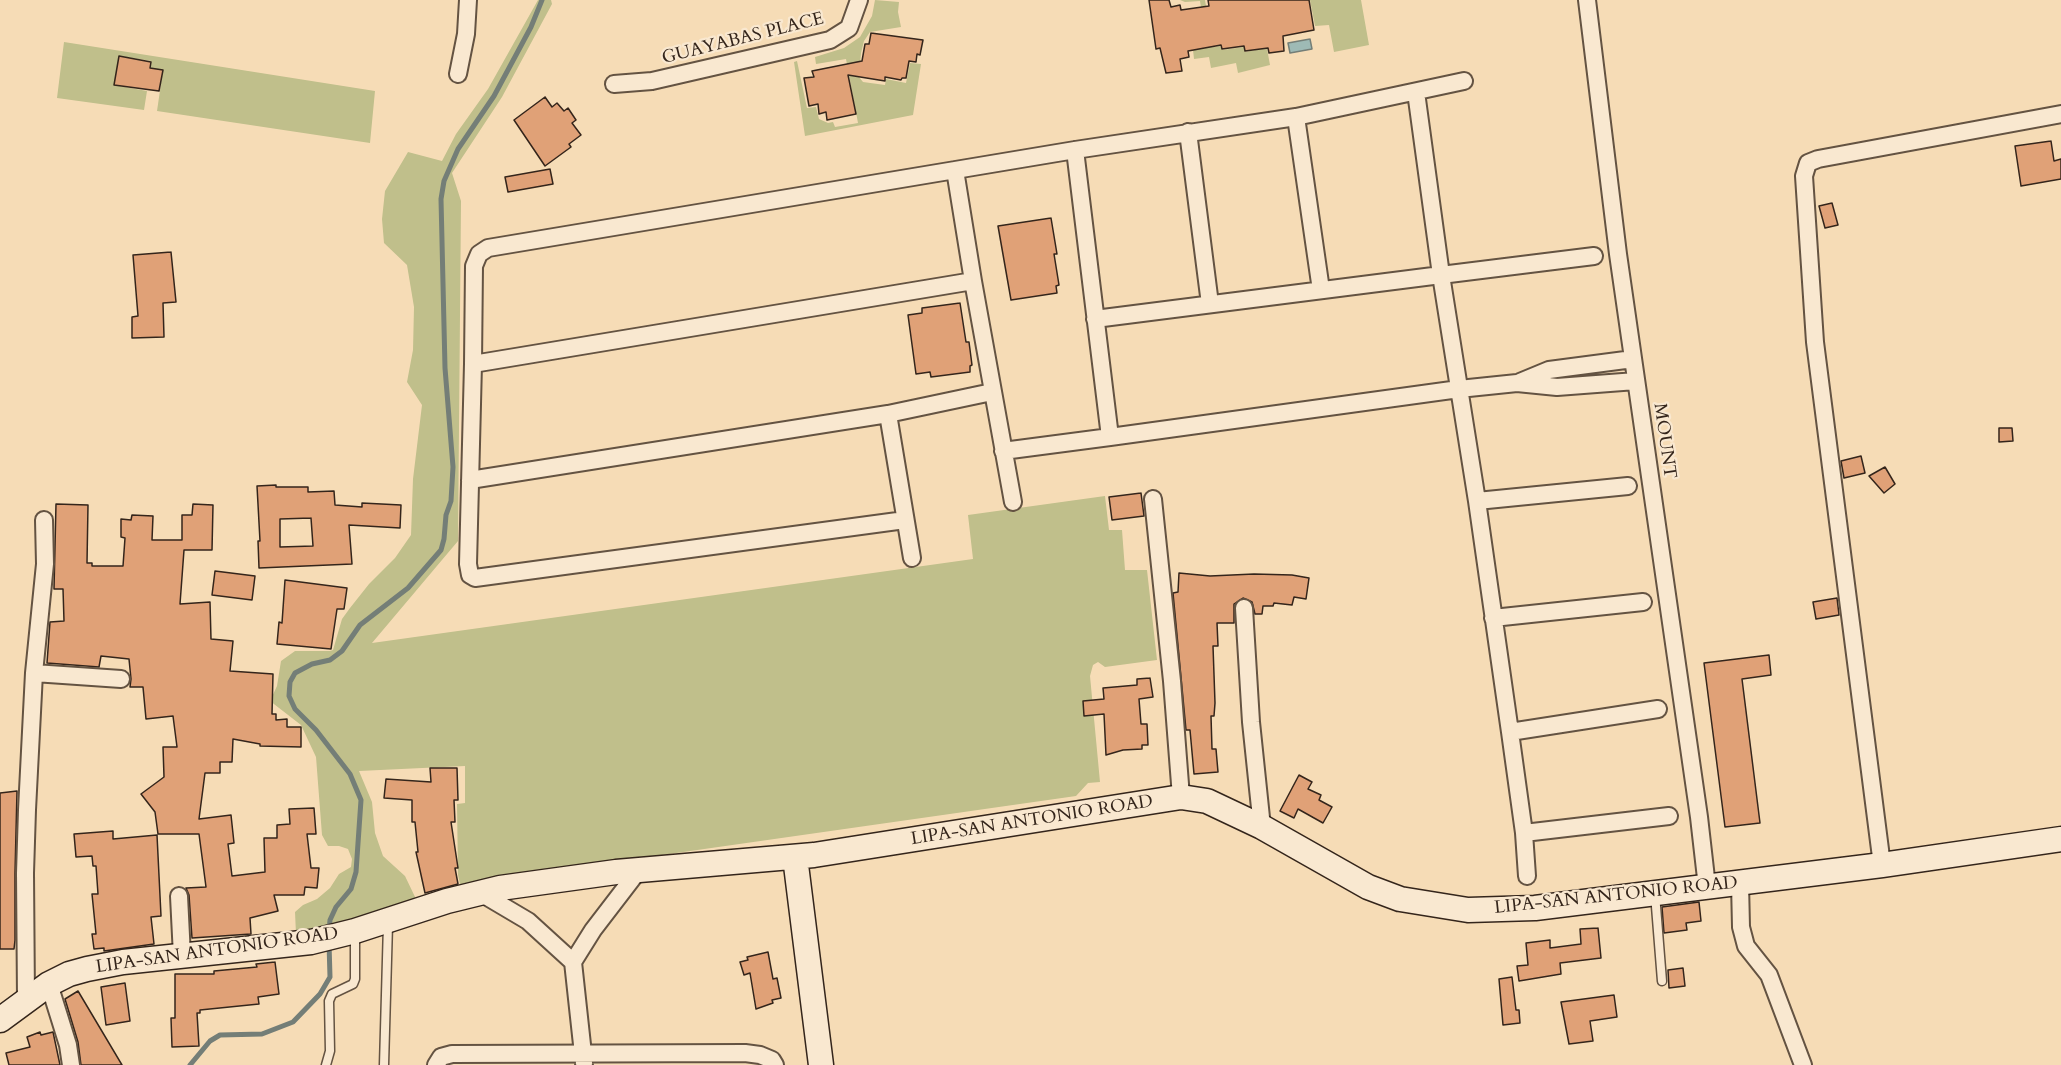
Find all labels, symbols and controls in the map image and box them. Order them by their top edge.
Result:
street label: GUAYABAS PLACE [660,8,826,70]
street label: MOUNT [1648,402,1680,480]
street label: LIPA-SAN ANTONIO ROAD [909,791,1155,851]
street label: LIPA-SAN ANTONIO ROAD [1493,872,1739,920]
street label: LIPA-SAN ANTONIO ROAD [94,923,340,979]

